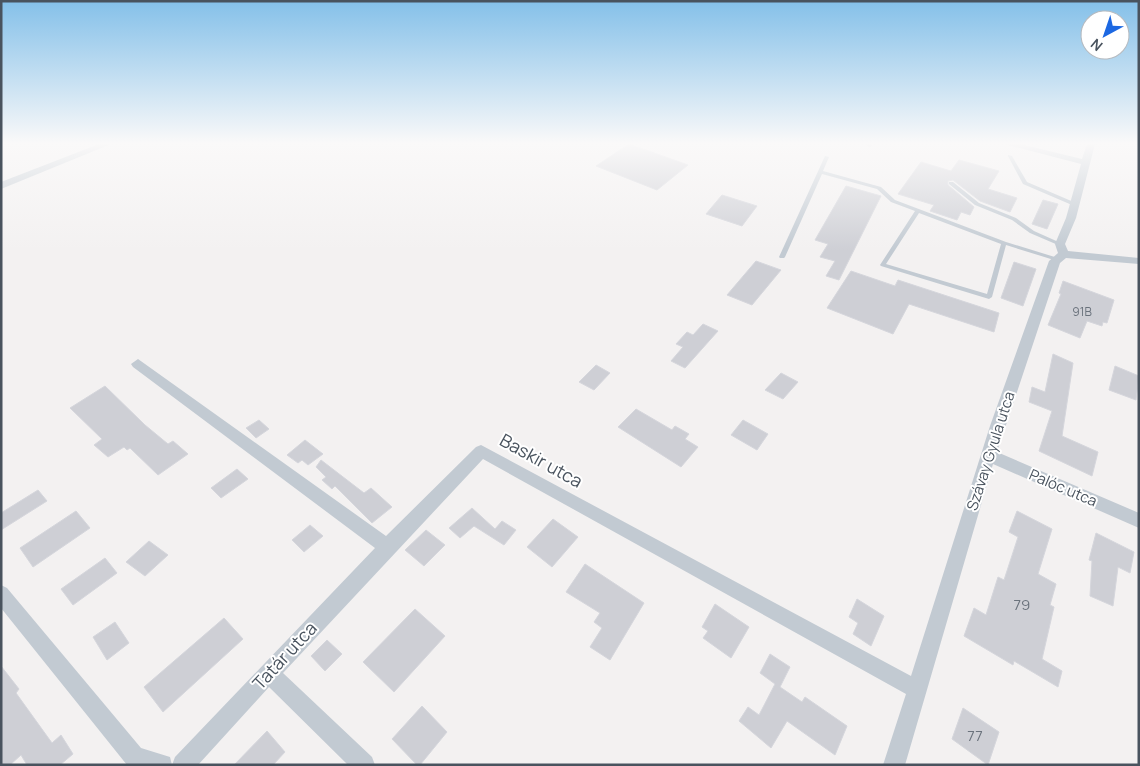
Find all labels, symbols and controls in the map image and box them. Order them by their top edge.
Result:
north arrow [1080,10,1130,60]
text: N [1086,35,1106,56]
house number: 91B [1072,303,1092,320]
street label: Szávay Gyula utca [961,389,1020,513]
street label: Baskir utca [496,428,587,493]
street label: Palóc utca [1026,464,1100,511]
house number: 79 [1014,594,1030,615]
street label: Tatár utca [247,616,322,694]
house number: 77 [967,725,983,746]

